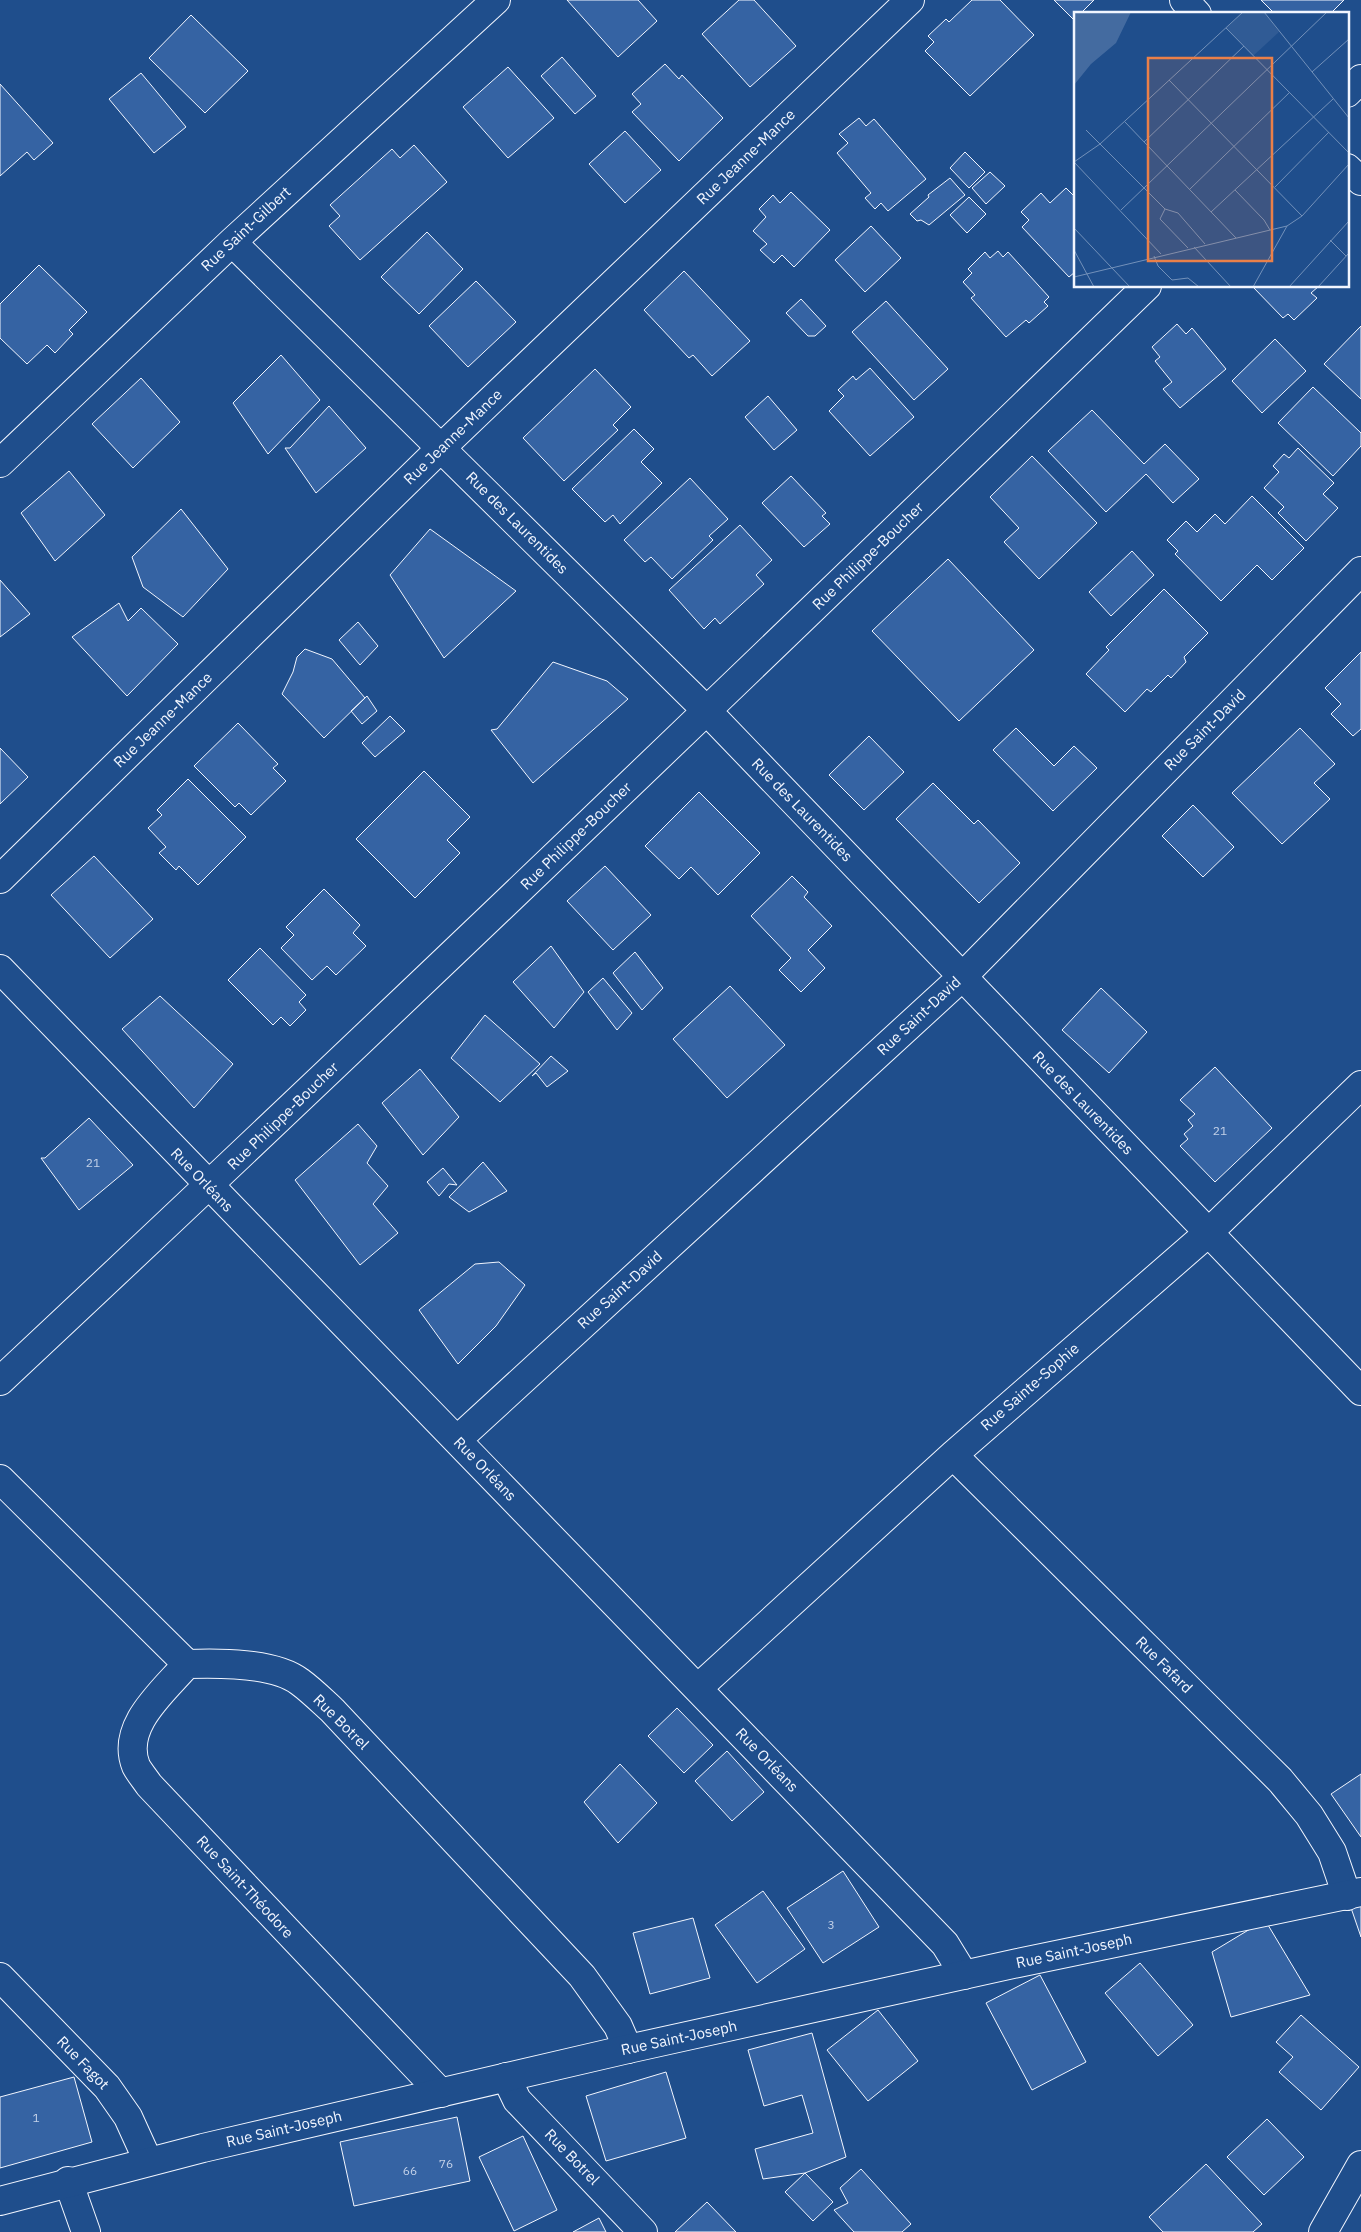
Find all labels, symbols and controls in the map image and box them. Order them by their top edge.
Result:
inset map [1074,12,1348,288]
street label: Rue Jeanne-Mance [692,105,799,208]
street label: Rue Saint-Gilbert [197,182,295,275]
street label: Rue Jeanne-Mance [399,385,506,488]
street label: Rue des Laurentides [462,467,573,578]
street label: Rue Philippe-Boucher [808,497,928,614]
street label: Rue Jeanne-Mance [109,668,216,771]
street label: Rue Saint-David [1160,685,1249,774]
street label: Rue des Laurentides [748,754,857,866]
street label: Rue Philippe-Boucher [516,777,636,894]
street label: Rue Saint-David [873,972,964,1059]
street label: Rue des Laurentides [1029,1047,1138,1159]
street label: Rue Philippe-Boucher [223,1057,343,1174]
house number: 21 [1213,1123,1227,1138]
street label: Rue Orléans [167,1143,238,1216]
house number: 21 [86,1155,100,1170]
street label: Rue Saint-David [573,1247,666,1333]
street label: Rue Sainte-Sophie [976,1339,1083,1435]
street label: Rue Orléans [450,1432,521,1505]
street label: Rue Fafard [1132,1632,1197,1697]
street label: Rue Botrel [309,1690,373,1754]
street label: Rue Orléans [732,1723,803,1796]
street label: Rue Saint-Théodore [193,1831,298,1942]
house number: 3 [827,1917,835,1932]
street label: Rue Saint-Joseph [1014,1929,1134,1972]
street label: Rue Saint-Joseph [619,2016,739,2059]
street label: Rue Fagot [53,2032,114,2093]
street label: Rue Saint-Joseph [224,2106,344,2151]
house number: 1 [32,2110,40,2125]
street label: Rue Botrel [541,2124,604,2189]
house number: 76 [439,2156,453,2171]
house number: 66 [403,2163,417,2178]

